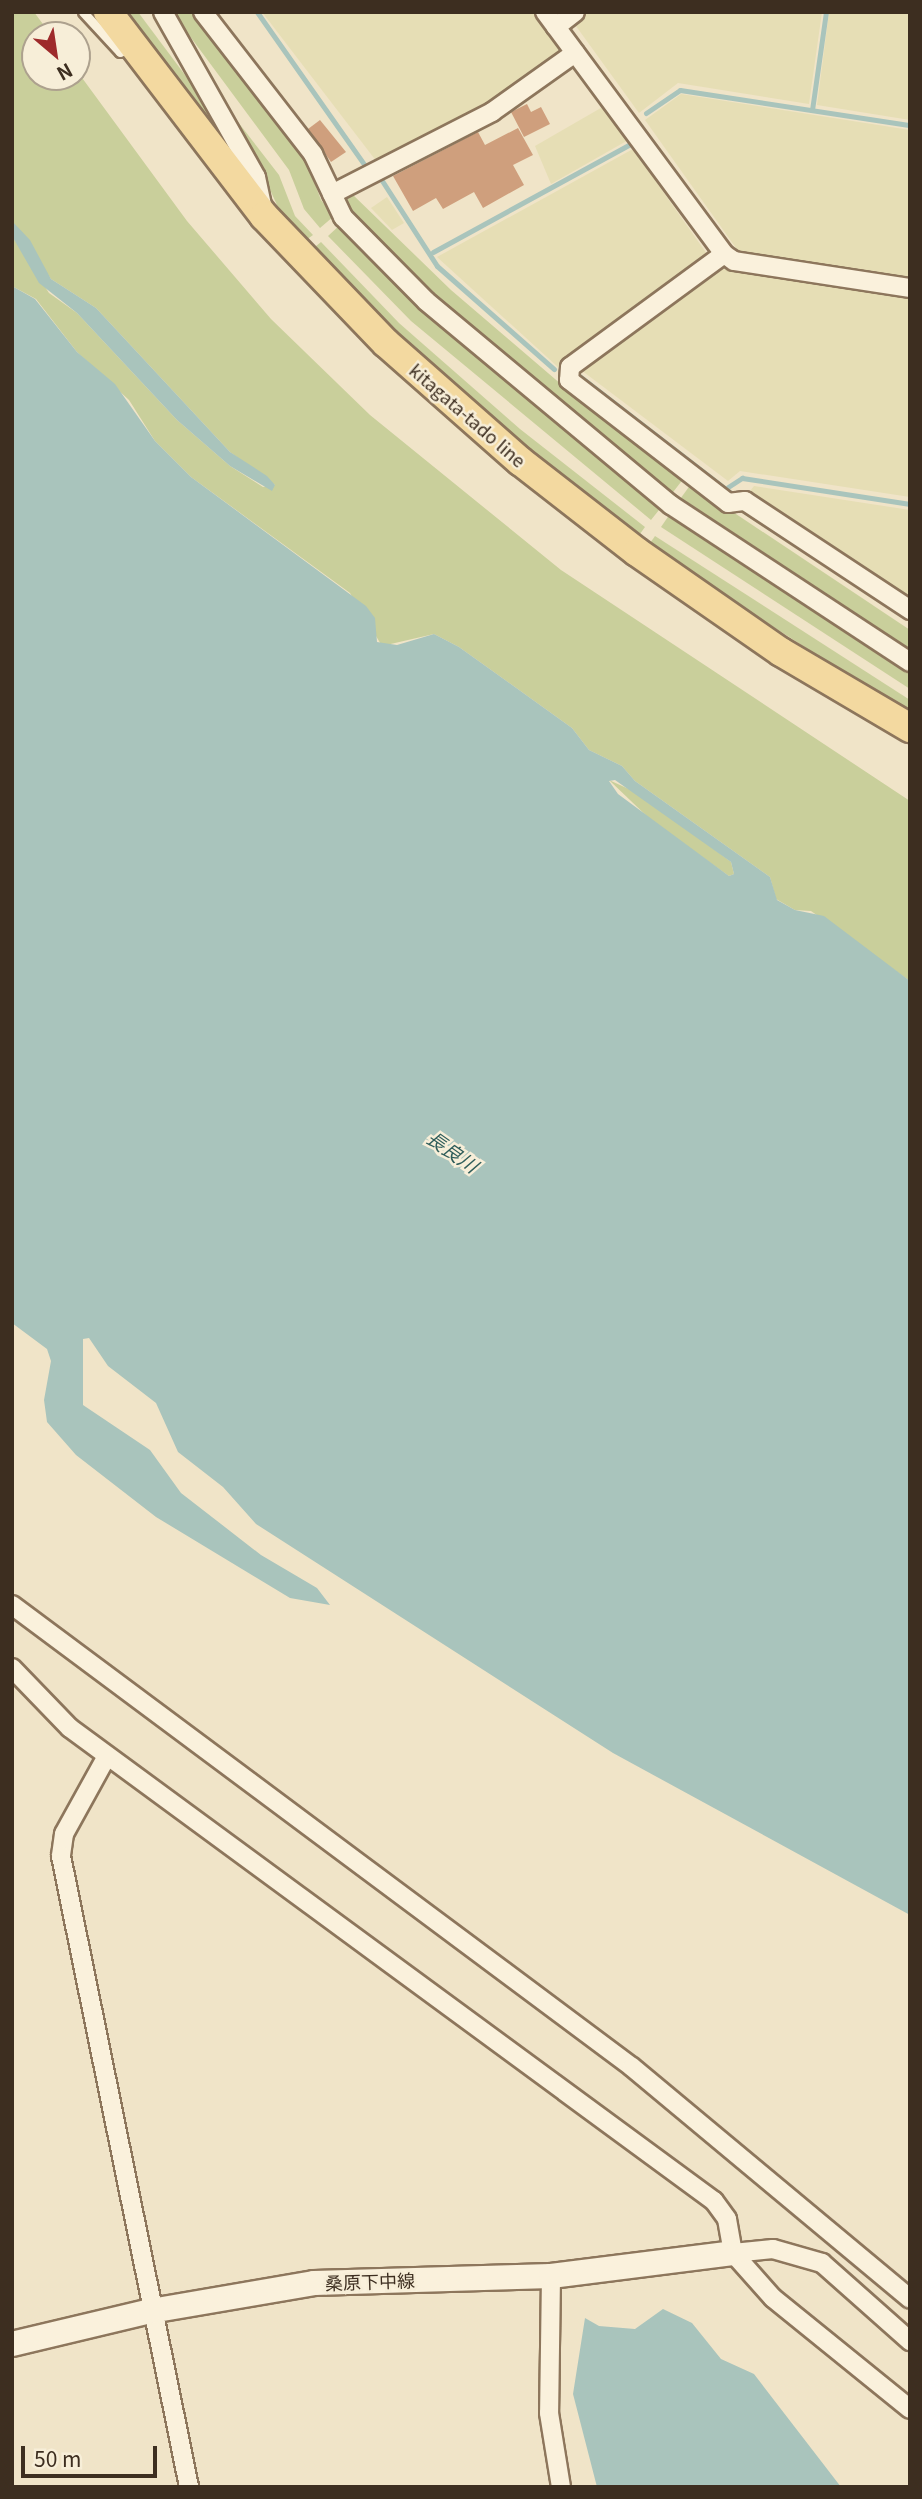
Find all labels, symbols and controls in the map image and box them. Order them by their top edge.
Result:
north arrow [21,21,91,91]
text: N [53,58,78,88]
street label: kitagata-tado line [406,359,530,471]
water label: 長良川 [423,1125,483,1177]
street label: 桑原下中線 [325,2269,415,2293]
scale bar [24,2432,161,2476]
text: 50 m [34,2443,81,2473]

